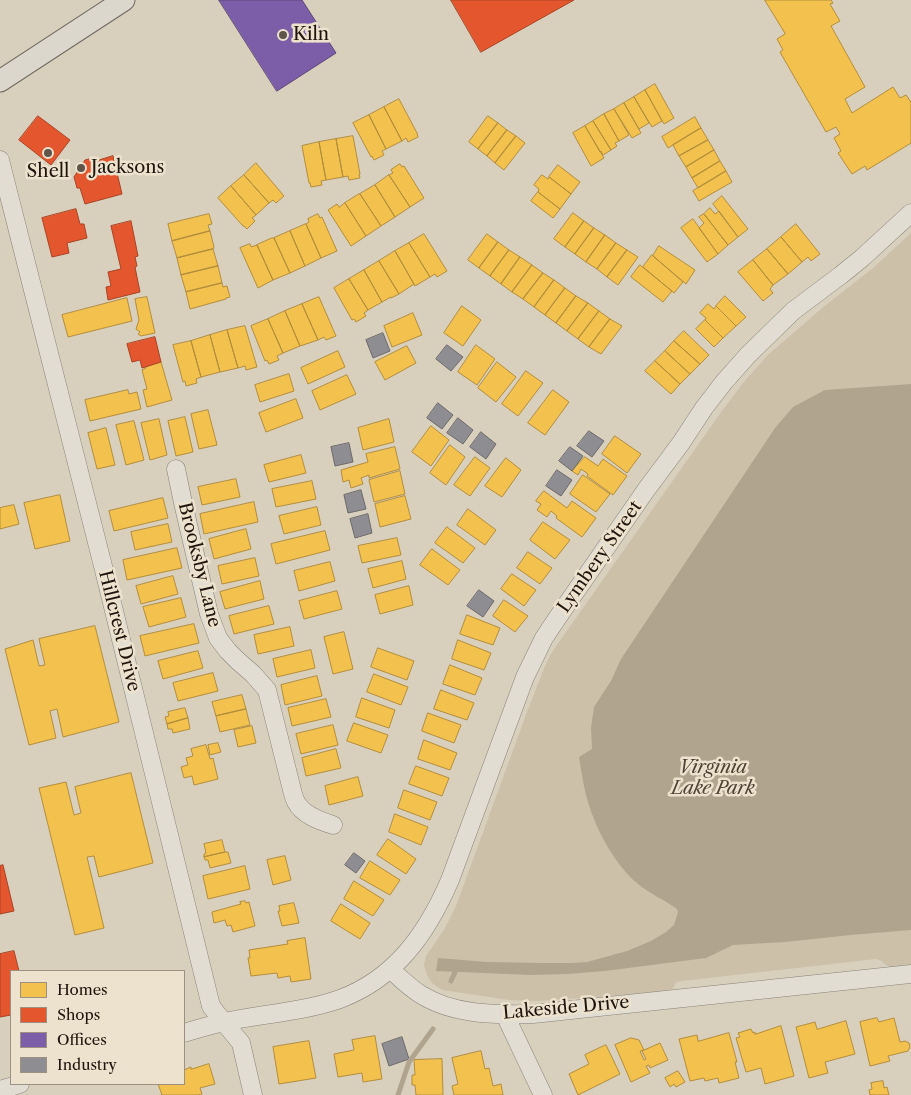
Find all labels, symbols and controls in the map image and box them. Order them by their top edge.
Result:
place label: Kiln [293,24,329,46]
marker: Kiln [277,29,289,41]
marker: Shell [42,147,54,159]
place label: Jacksons [91,157,164,179]
place label: Shell [27,161,69,183]
marker: Jacksons [75,162,87,174]
street label: Lymbery Street [553,497,647,617]
street label: Brooksby Lane [173,500,225,630]
street label: Hillcrest Drive [94,568,144,694]
park label: Virginia Lake Park [671,757,755,800]
legend [10,970,185,1085]
text: Homes [57,980,108,999]
street label: Lakeside Drive [502,992,630,1024]
text: Shops [57,1005,100,1024]
text: Offices [57,1030,107,1049]
text: Industry [57,1055,117,1074]

